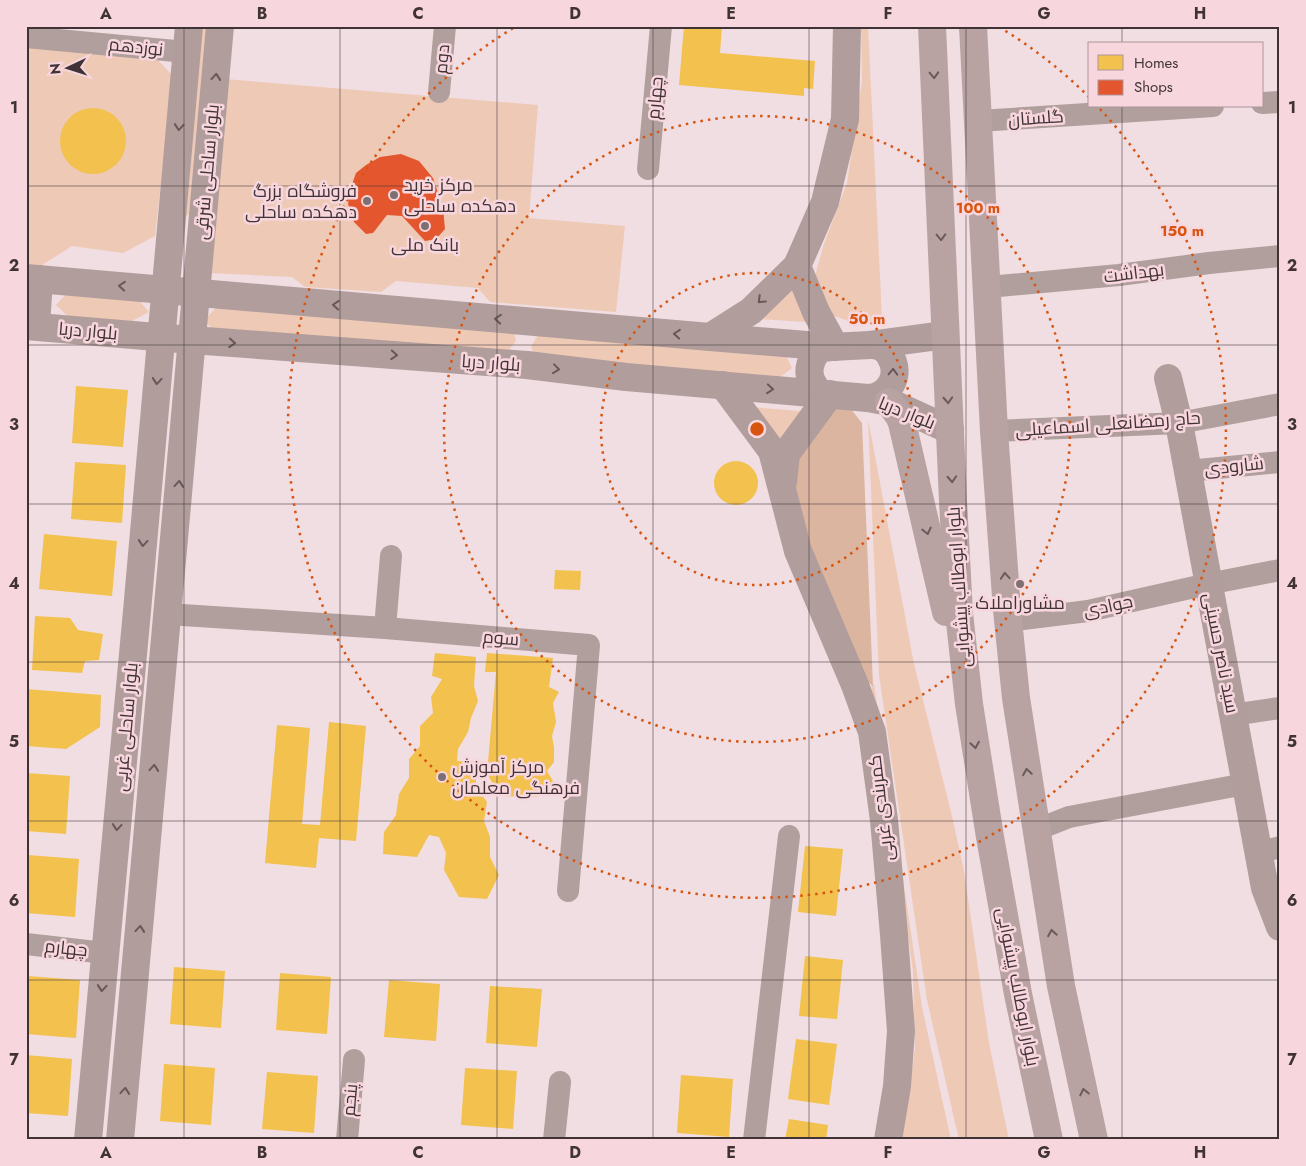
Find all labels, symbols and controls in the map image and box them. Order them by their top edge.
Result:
text: A [99,2,112,25]
text: B [257,2,267,25]
text: C [412,2,424,25]
text: D [569,2,581,25]
text: E [726,2,736,25]
text: F [884,2,892,25]
text: G [1037,2,1051,25]
text: H [1194,2,1206,25]
street label: نوزدهم [107,31,165,63]
north arrow [42,42,92,92]
legend [1088,42,1264,108]
street label: دوم [428,43,456,75]
text: Homes [1134,52,1178,74]
text: N [45,63,65,75]
one-way arrow [929,71,940,79]
one-way arrow [210,73,221,81]
street label: چهارم [640,75,670,121]
text: Shops [1134,76,1173,98]
text: 1 [10,96,18,119]
text: 1 [1288,96,1296,119]
street label: بلوار ساحلی شرقی [188,103,226,241]
street label: گلستان [1007,103,1065,133]
one-way arrow [174,123,185,131]
place label: مرکز خرید دهکده ساحلی [404,172,516,219]
place label: فروشگاه بزرگ دهکده ساحلی [245,178,357,225]
marker: مرکز خرید دهکده ساحلی [388,189,400,201]
marker: فروشگاه بزرگ دهکده ساحلی [361,195,373,207]
text: 100 m [956,197,1000,219]
marker: بانک ملی [419,220,431,232]
text: 150 m [1160,220,1204,242]
place label: بانک ملی [391,232,459,258]
one-way arrow [936,234,947,242]
text: 2 [9,254,19,277]
text: 2 [1287,254,1297,277]
street label: بهداشت [1102,256,1166,290]
one-way arrow [118,281,126,292]
one-way arrow [758,294,767,303]
one-way arrow [332,300,340,311]
text: 50 m [849,308,885,330]
one-way arrow [494,314,502,325]
street label: بلوار دریا [57,315,119,347]
one-way arrow [673,329,681,340]
one-way arrow [228,338,236,349]
street label: بلوار دریا [461,348,521,378]
one-way arrow [390,350,398,361]
one-way arrow [552,363,560,374]
one-way arrow [888,367,898,375]
one-way arrow [152,377,163,385]
one-way arrow [766,383,774,394]
street label: بلوار دریا [875,390,939,436]
one-way arrow [943,396,954,404]
street label: حاج رمضانعلی اسماعیلی [1014,405,1202,443]
text: 3 [9,413,19,436]
text: 3 [1287,413,1297,436]
centre of rings [748,420,766,438]
street label: شارودی [1203,450,1265,482]
one-way arrow [946,475,957,483]
one-way arrow [173,479,184,487]
street label: بلوار ابوطالب پیشوایی [940,506,978,668]
one-way arrow [921,527,932,536]
one-way arrow [138,539,149,547]
text: 4 [8,572,20,595]
one-way arrow [999,572,1010,580]
text: 4 [1286,572,1298,595]
marker: مشاوراملاک [1014,578,1026,590]
street label: جوادی [1081,588,1135,624]
place label: مشاوراملاک [975,590,1065,616]
street label: سید ناصر حسینی [1197,591,1245,715]
street label: سوم [482,623,520,653]
street label: بلوار ساحلی غربی [107,661,145,793]
text: 5 [9,730,19,753]
text: 5 [1287,730,1297,753]
one-way arrow [970,741,980,749]
street label: کمربندی غربی [862,753,900,863]
place label: مرکز آموزش فرهنگی معلمان [452,754,580,801]
one-way arrow [148,763,159,771]
one-way arrow [1022,768,1033,776]
marker: مرکز آموزش فرهنگی معلمان [436,771,448,783]
one-way arrow [112,823,123,831]
text: 6 [9,889,19,912]
text: 6 [1287,889,1297,912]
street label: بلوار ابوطالب پیشوایی [990,905,1046,1069]
one-way arrow [134,925,145,933]
one-way arrow [1048,928,1058,937]
street label: چهارم [43,933,89,963]
one-way arrow [97,985,108,993]
text: 7 [9,1048,19,1071]
text: 7 [1287,1048,1297,1071]
street label: پنجم [336,1082,364,1117]
one-way arrow [119,1087,130,1095]
one-way arrow [1079,1088,1090,1097]
text: A [99,1141,112,1164]
text: B [257,1141,267,1164]
text: C [412,1141,424,1164]
text: D [569,1141,581,1164]
text: E [726,1141,736,1164]
text: F [884,1141,892,1164]
text: G [1037,1141,1051,1164]
text: H [1194,1141,1206,1164]

